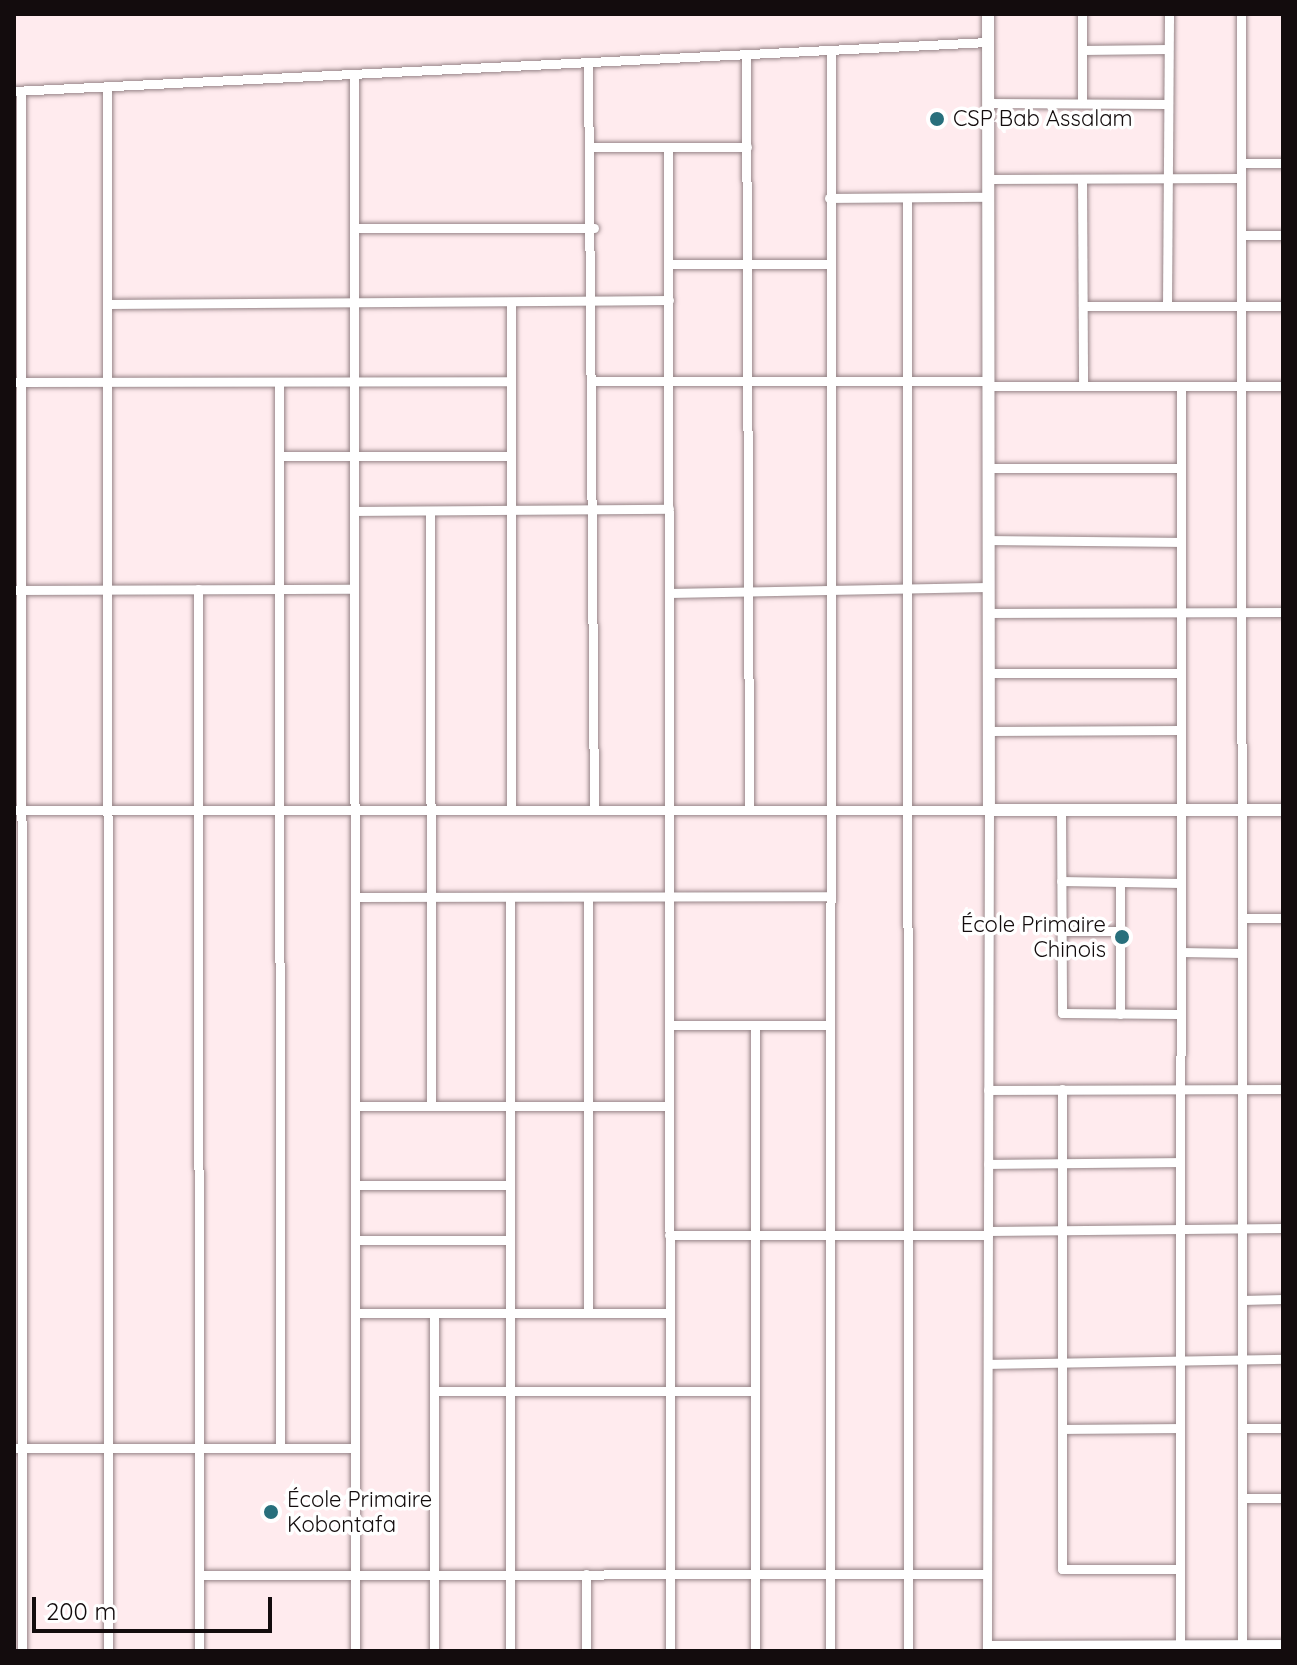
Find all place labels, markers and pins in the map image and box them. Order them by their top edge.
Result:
place label: CSP Bab Assalam [953,106,1133,132]
marker: CSP Bab Assalam [928,110,946,128]
place label: École Primaire Chinois [961,911,1106,962]
marker: École Primaire Chinois [1113,928,1131,946]
place label: École Primaire Kobontafa [287,1486,432,1538]
marker: École Primaire Kobontafa [262,1503,280,1521]

